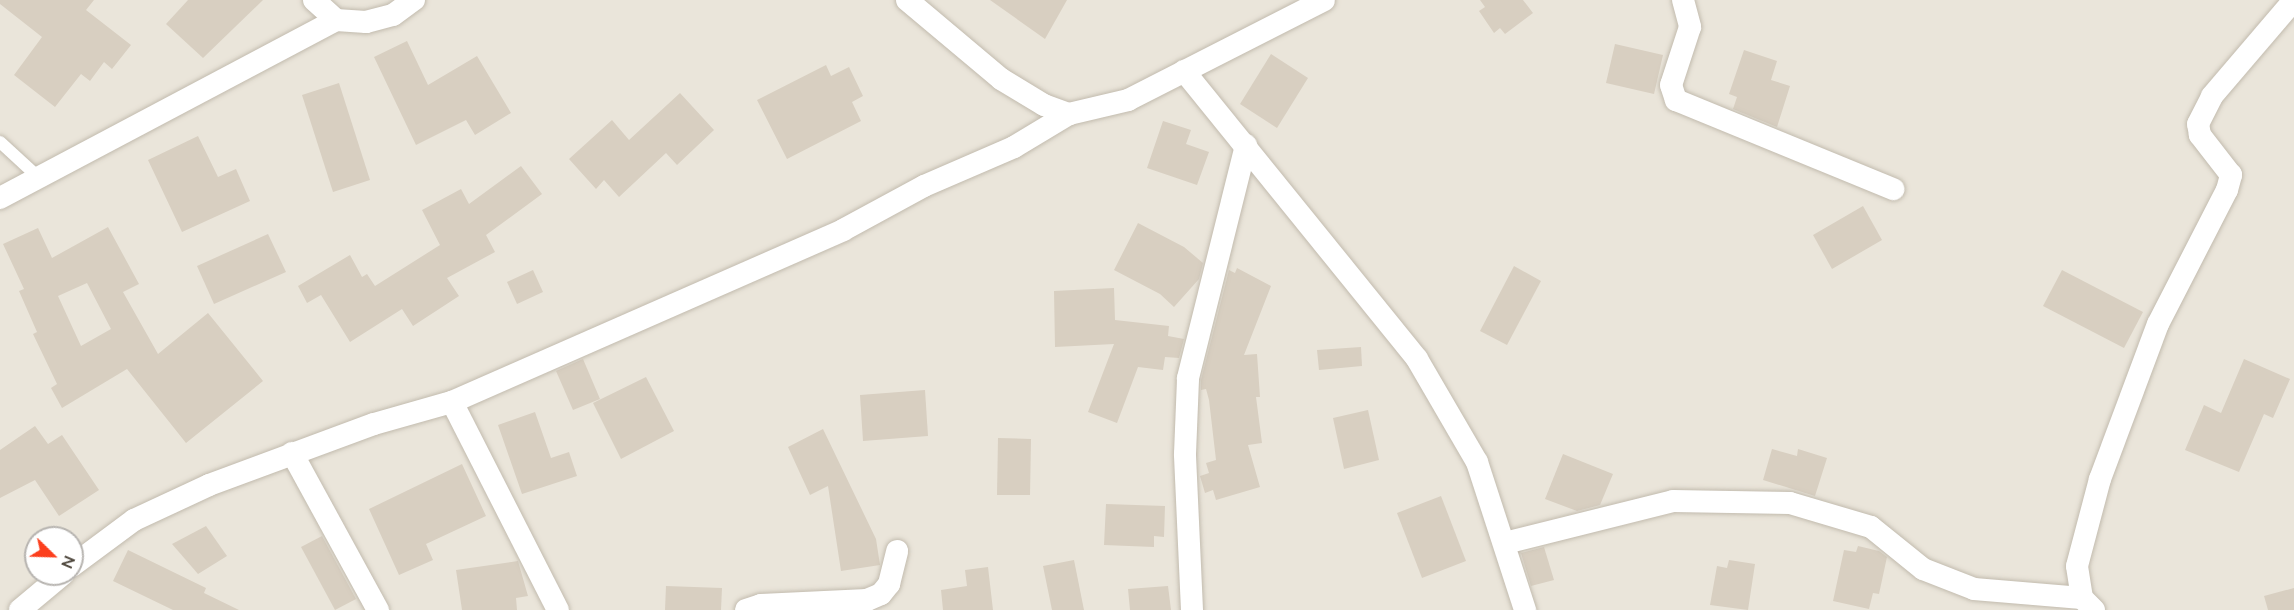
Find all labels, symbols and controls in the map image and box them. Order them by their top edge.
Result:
north arrow [24,526,84,586]
text: N [57,553,80,572]

